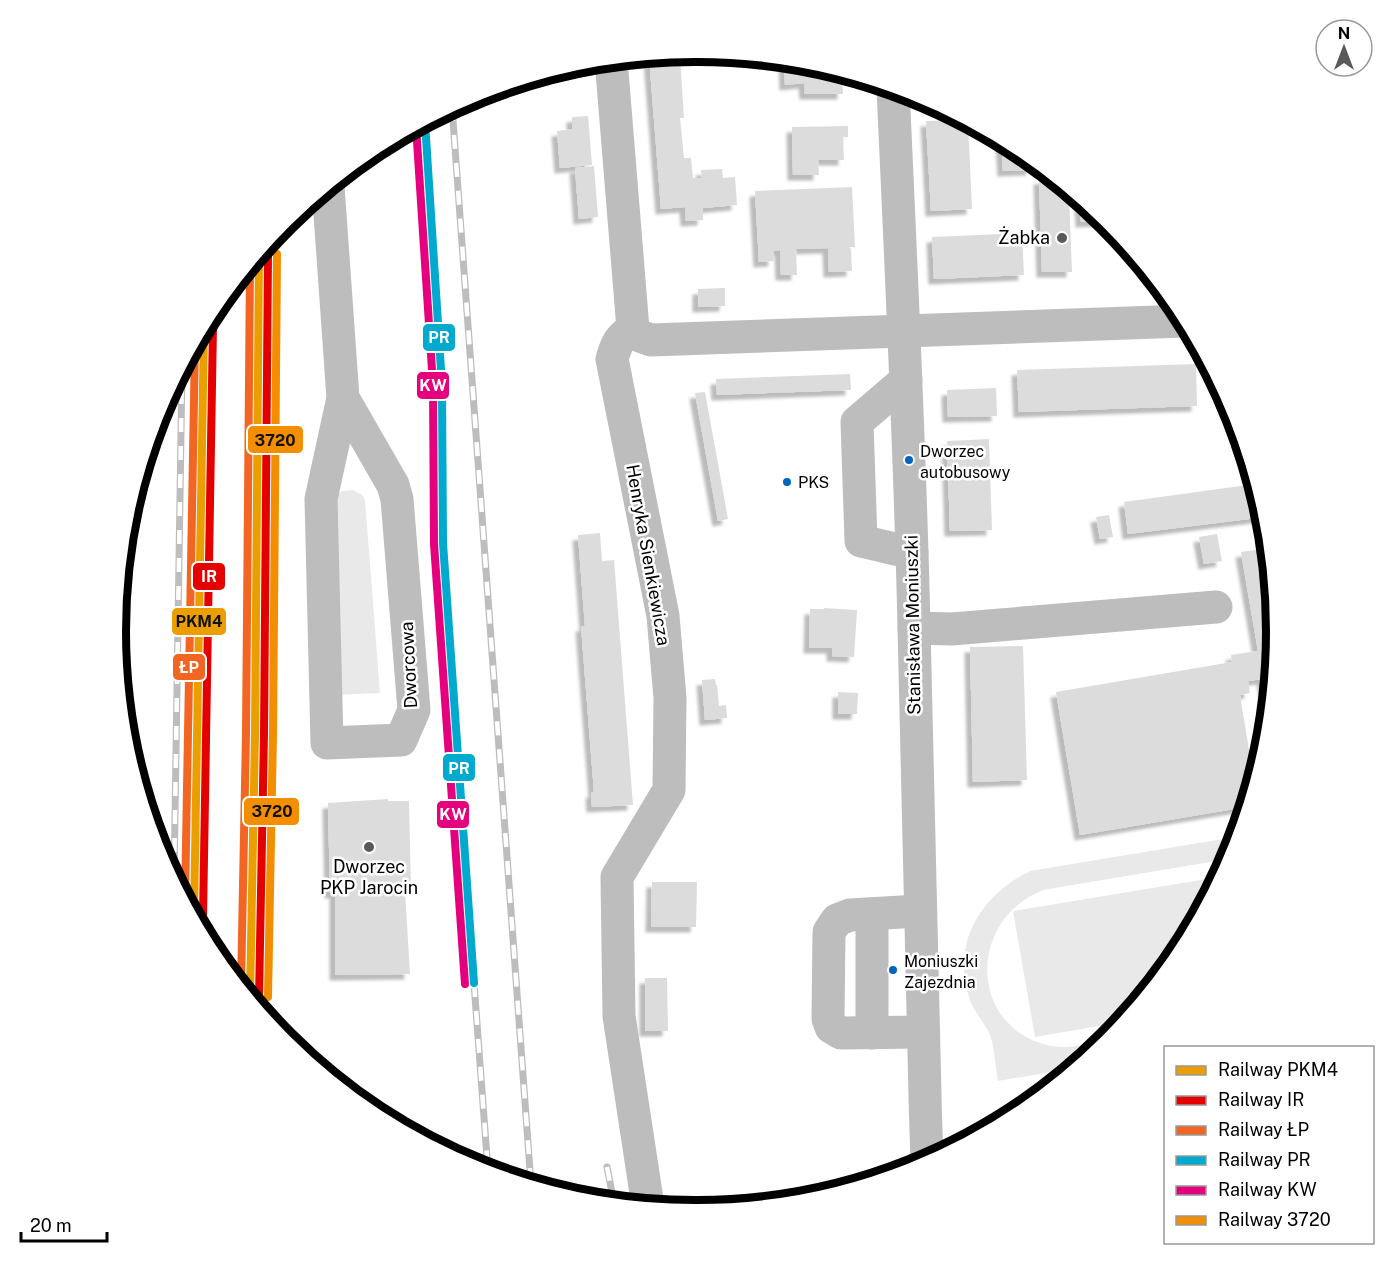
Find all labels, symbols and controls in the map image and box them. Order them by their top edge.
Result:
north arrow [1314,18,1374,78]
text: N [1338,24,1350,43]
place label: Żabka [998,226,1050,248]
marker: Żabka [1055,231,1069,245]
line badge: PR [422,323,456,352]
text: PR [428,328,450,347]
line badge: KW [416,371,450,400]
text: KW [419,376,447,395]
line badge: 3720 [247,425,304,454]
text: 3720 [255,431,295,450]
place label: Dworzec autobusowy [920,442,1011,482]
marker: Dworzec autobusowy [903,454,915,466]
street label: Henryka Sienkiewicza [622,463,675,647]
place label: PKS [798,473,829,492]
marker: PKS [781,476,793,488]
street label: Stanisława Moniuszki [900,535,925,715]
line badge: IR [192,562,226,591]
text: IR [201,567,217,586]
line badge: PKM4 [171,607,227,636]
text: PKM4 [175,612,223,631]
street label: Dworcowa [396,621,421,709]
line badge: ŁP [172,653,206,681]
text: ŁP [179,658,199,677]
line badge: PR [442,753,476,782]
text: PR [448,759,470,778]
line badge: 3720 [243,797,300,826]
line badge: KW [436,800,470,829]
text: 3720 [252,802,292,821]
text: KW [439,805,467,824]
marker: Dworzec PKP Jarocin [362,840,376,854]
place label: Dworzec PKP Jarocin [320,856,418,898]
place label: Moniuszki Zajezdnia [904,952,978,992]
marker: Moniuszki Zajezdnia [887,964,899,976]
legend [1164,1046,1374,1244]
text: Railway PKM4 [1218,1059,1338,1080]
text: Railway IR [1218,1089,1304,1110]
text: Railway ŁP [1218,1119,1309,1140]
text: Railway PR [1218,1149,1311,1170]
text: Railway KW [1218,1179,1317,1200]
scale bar [21,1205,106,1243]
text: Railway 3720 [1218,1209,1331,1230]
text: 20 m [30,1215,72,1236]

